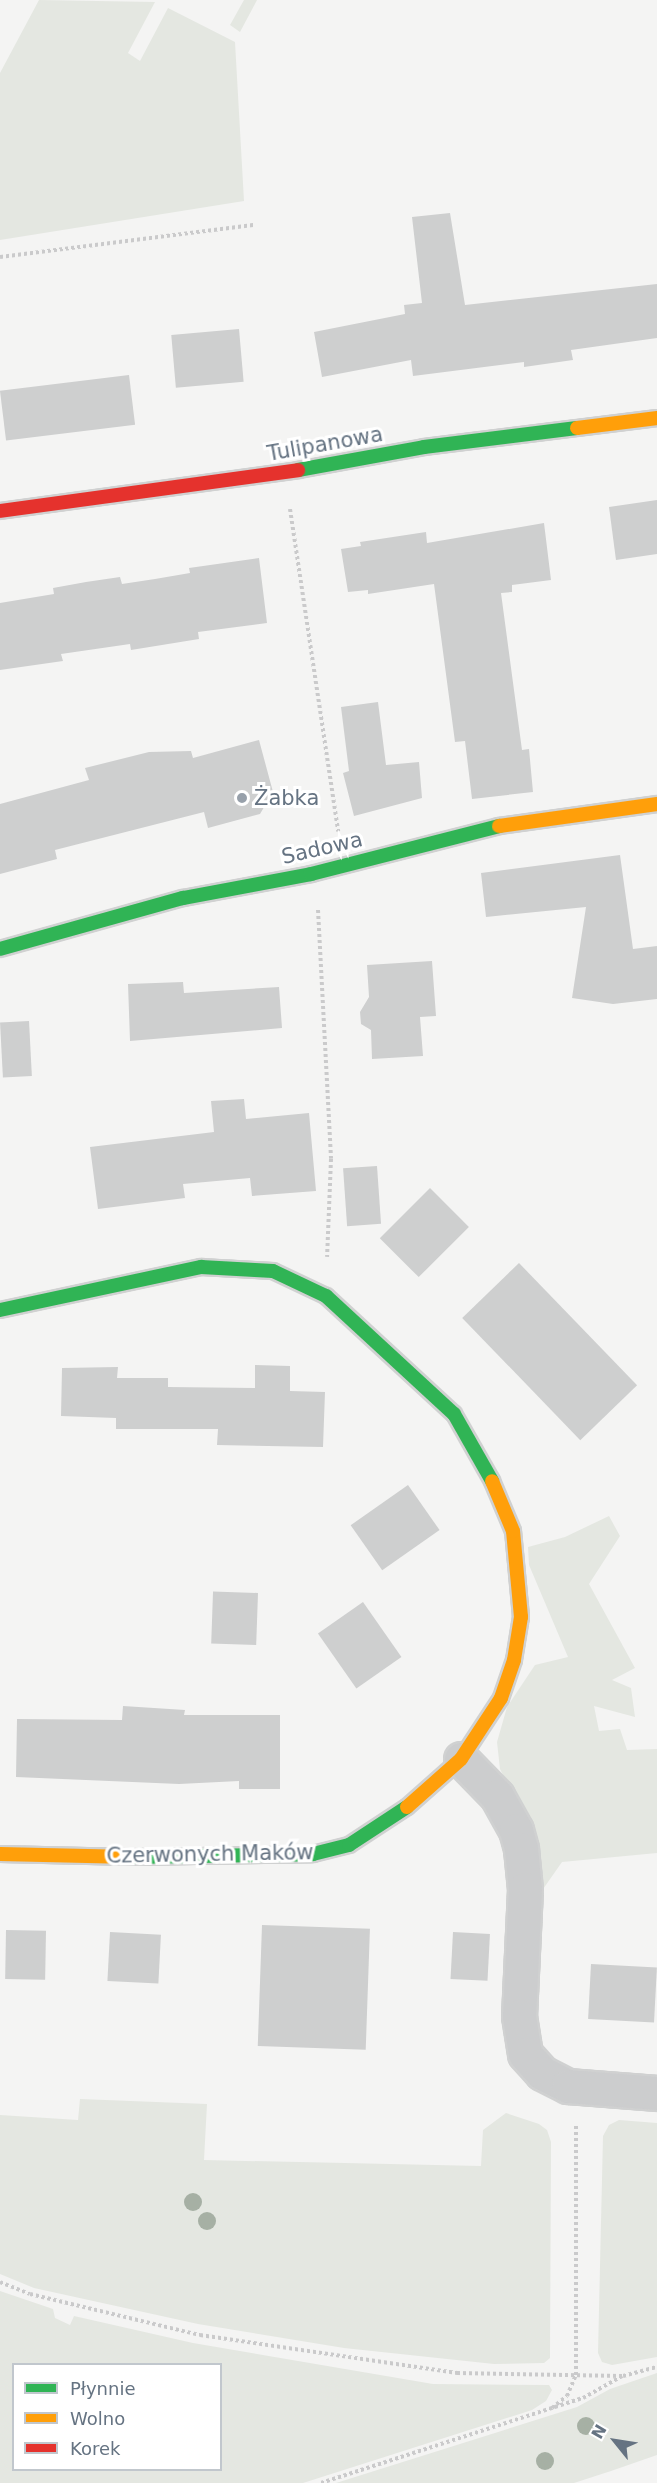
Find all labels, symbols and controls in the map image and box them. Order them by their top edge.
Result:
street label: Tulipanowa [265,421,385,467]
place label: Żabka [254,785,319,811]
marker: Żabka [235,791,249,805]
street label: Sadowa [279,826,365,870]
street label: Czerwonych Maków [106,1840,314,1868]
legend [12,2363,222,2471]
text: Płynnie [70,2378,136,2399]
text: Wolno [70,2408,125,2429]
north arrow [585,2411,645,2471]
text: N [587,2421,611,2442]
text: Korek [70,2438,120,2459]

